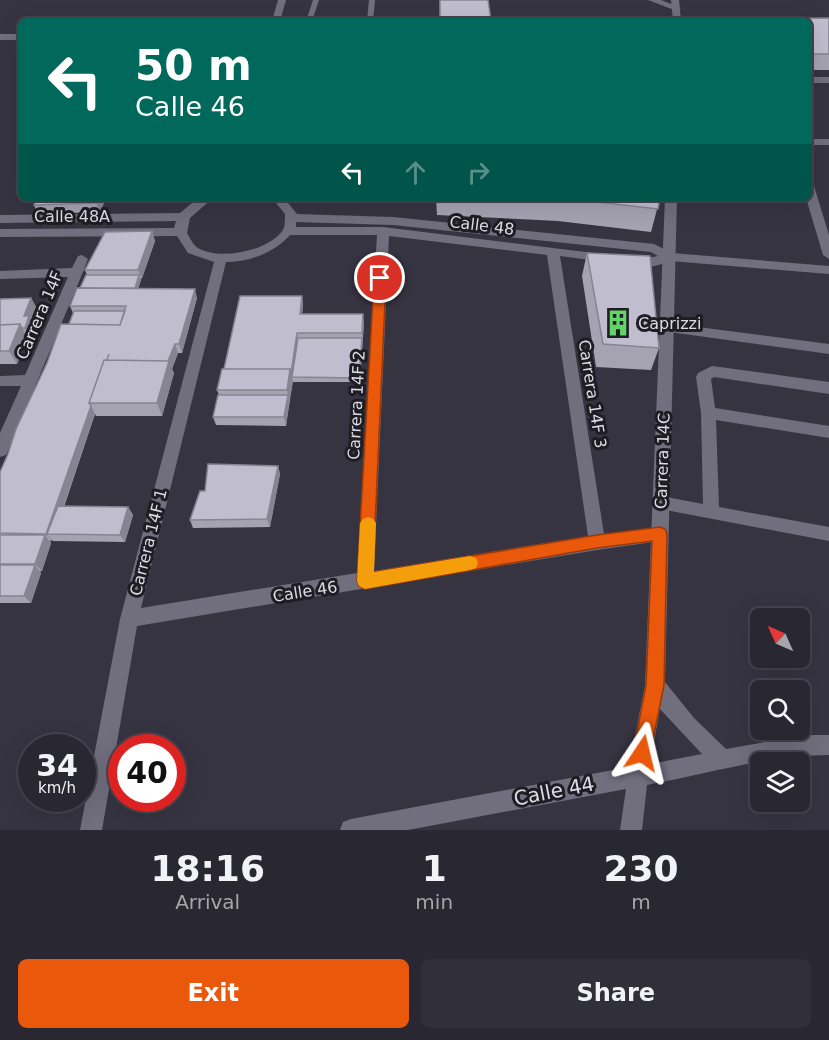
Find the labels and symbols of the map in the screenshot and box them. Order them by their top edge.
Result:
street label: Calle 48A [34,207,110,226]
street label: Calle 48 [448,212,515,239]
pin [354,252,405,303]
street label: Carrera 14F [12,268,67,362]
building icon: Caprizzi [603,308,633,338]
place label: Caprizzi [638,314,701,333]
street label: Carrera 14F 3 [575,338,610,450]
street label: Carrera 14F 2 [344,350,369,460]
street label: Carrera 14C [651,413,674,509]
street label: Carrera 14F 1 [126,487,171,598]
street label: Calle 46 [271,577,339,606]
north arrow [750,608,810,668]
position arrow [610,721,674,785]
speed limit sign: 40 [108,734,186,812]
street label: Calle 44 [512,771,596,811]

